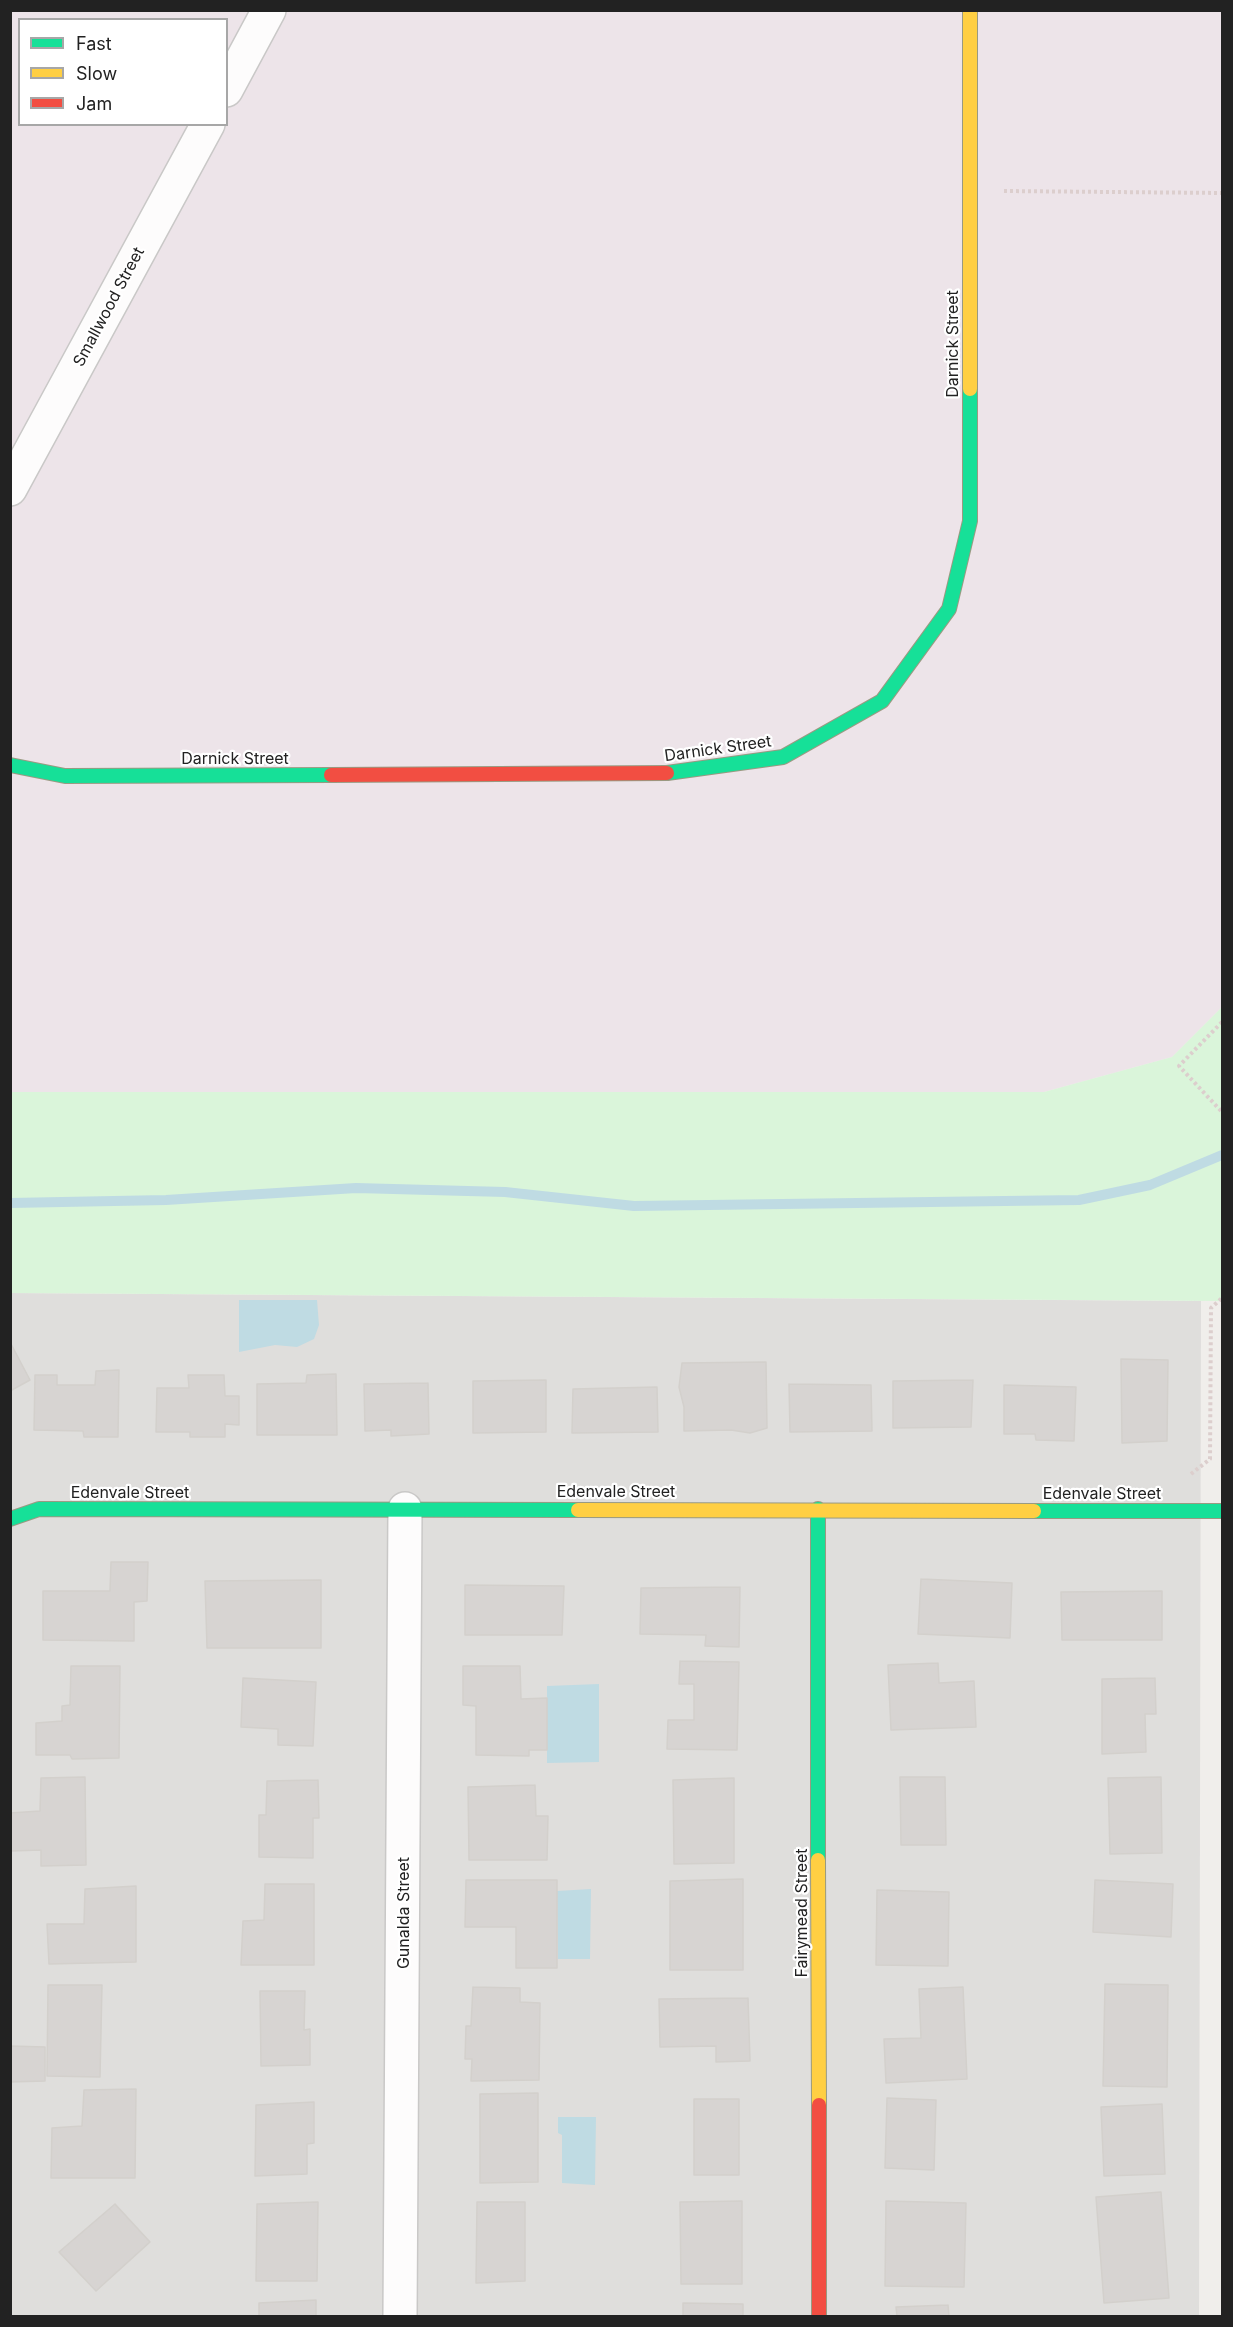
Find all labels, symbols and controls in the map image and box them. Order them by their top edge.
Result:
legend [18,18,228,126]
text: Fast [76,33,112,54]
text: Slow [76,63,117,84]
text: Jam [76,93,112,114]
street label: Smallwood Street [69,244,149,370]
street label: Darnick Street [943,290,963,398]
street label: Darnick Street [663,732,773,766]
street label: Darnick Street [181,749,289,769]
street label: Edenvale Street [557,1482,675,1502]
street label: Edenvale Street [71,1483,189,1503]
street label: Edenvale Street [1043,1484,1161,1504]
street label: Fairymead Street [792,1848,812,1978]
street label: Gunalda Street [394,1857,414,1969]

